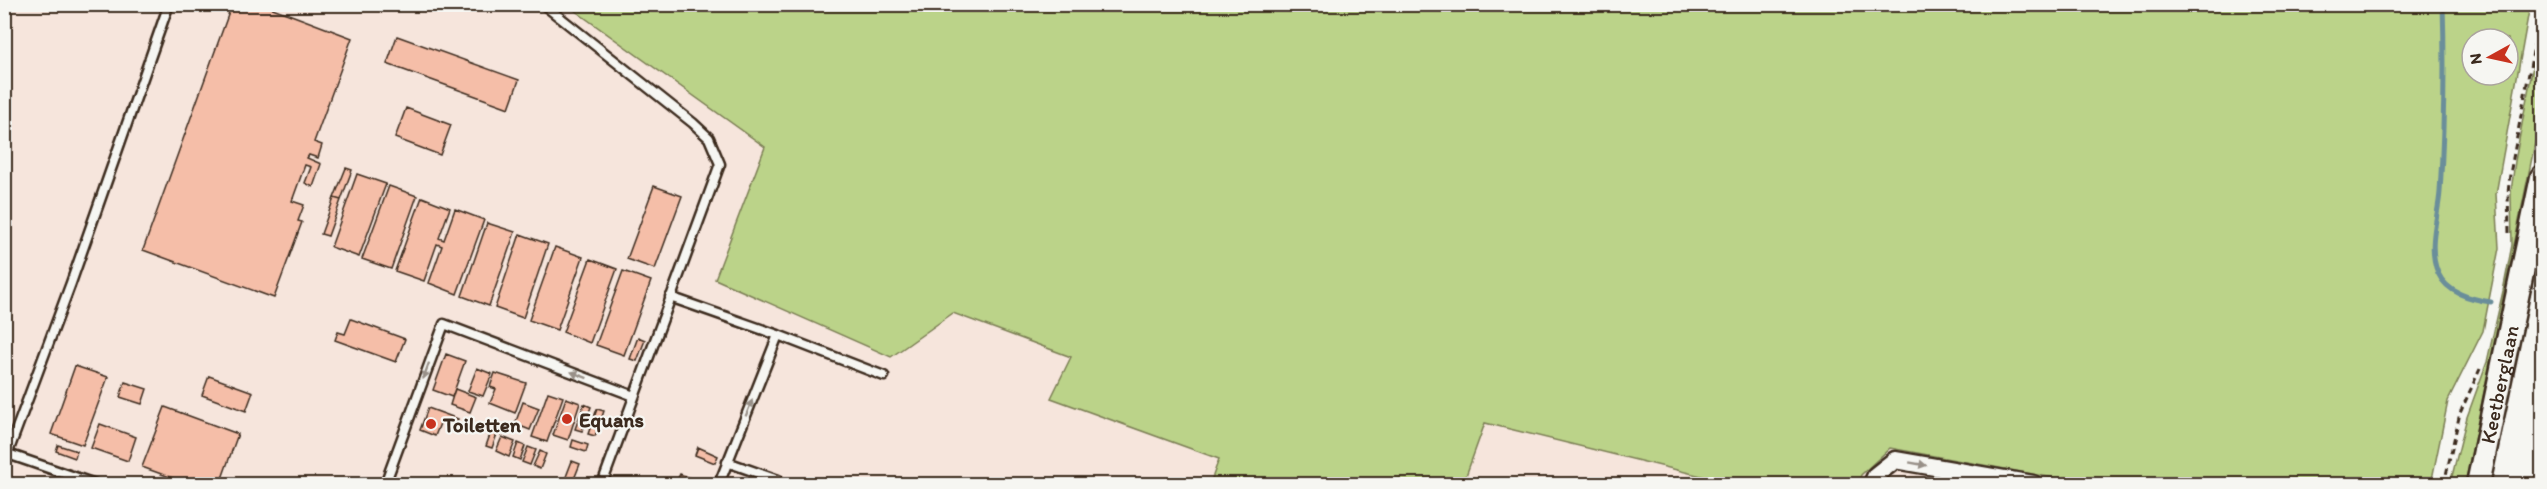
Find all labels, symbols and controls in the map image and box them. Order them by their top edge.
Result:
north arrow [2460,27,2520,87]
text: N [2465,52,2486,66]
street label: Keetberglaan [2474,323,2523,446]
one-way arrow [421,362,431,380]
one-way arrow [570,370,588,380]
one-way arrow [745,399,754,417]
place label: Equans [579,407,644,433]
place label: Toiletten [442,412,522,437]
marker: Equans [560,412,574,426]
marker: Toiletten [424,417,438,431]
one-way arrow [1909,460,1928,469]

